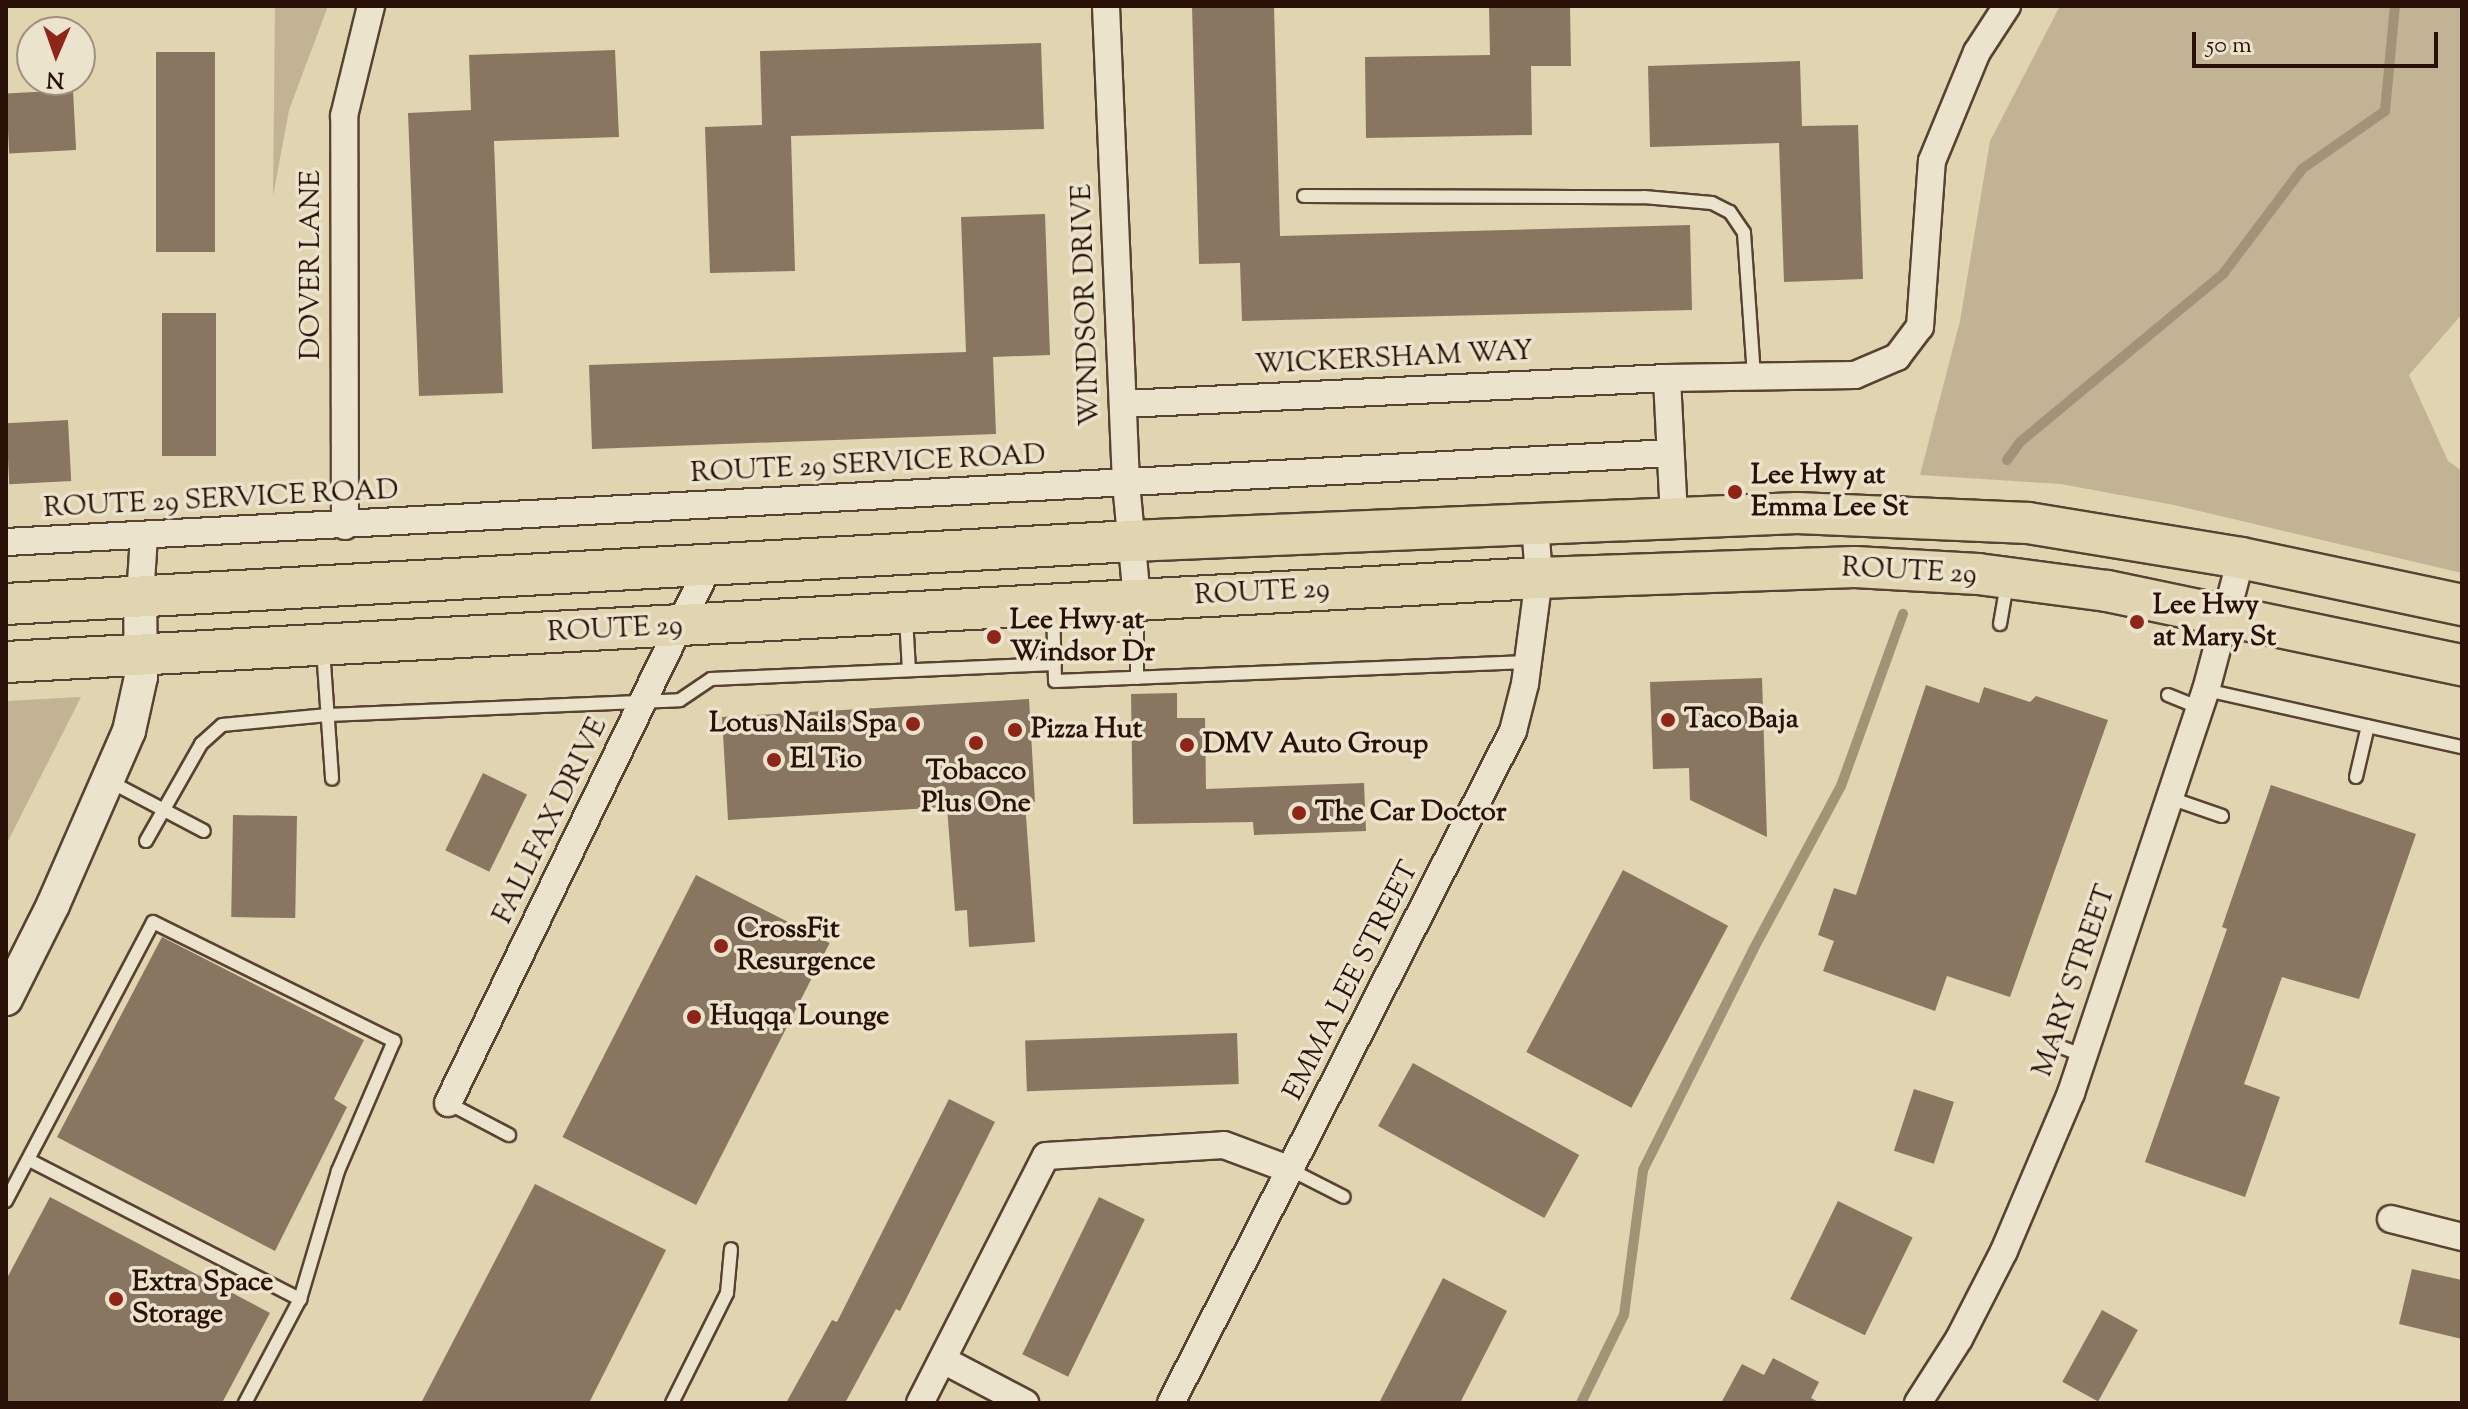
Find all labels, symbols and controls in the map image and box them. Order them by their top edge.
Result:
north arrow [16,16,96,96]
scale bar [2196,16,2442,66]
text: 50 m [2206,29,2252,63]
text: N [46,62,65,94]
street label: DOVER LANE [295,170,329,360]
street label: WINDSOR DRIVE [1066,183,1108,427]
street label: WICKERSHAM WAY [1254,335,1534,383]
street label: ROUTE 29 SERVICE ROAD [690,439,1046,491]
place label: Lee Hwy at Emma Lee St [1751,459,1908,525]
street label: ROUTE 29 SERVICE ROAD [43,474,399,526]
marker: Lee Hwy at Emma Lee St [1726,483,1744,501]
street label: ROUTE 29 [1841,552,1977,592]
street label: ROUTE 29 [1194,573,1330,613]
place label: Lee Hwy at Mary St [2153,589,2276,655]
place label: Lee Hwy at Windsor Dr [1010,604,1155,670]
street label: ROUTE 29 [547,610,683,650]
marker: Lee Hwy at Mary St [2128,613,2146,631]
marker: Lee Hwy at Windsor Dr [985,628,1003,646]
place label: Taco Baja [1684,703,1799,737]
place label: Lotus Nails Spa [709,707,897,741]
marker: Taco Baja [1659,711,1677,729]
street label: FALLFAX DRIVE [487,713,615,929]
place label: Pizza Hut [1031,713,1142,747]
marker: Lotus Nails Spa [904,715,922,733]
marker: Pizza Hut [1006,721,1024,739]
place label: DMV Auto Group [1203,728,1428,762]
marker: Tobacco Plus One [967,734,985,752]
marker: DMV Auto Group [1178,736,1196,754]
place label: El Tio [790,743,862,777]
marker: El Tio [765,751,783,769]
place label: Tobacco Plus One [921,755,1031,821]
place label: The Car Doctor [1315,796,1506,830]
marker: The Car Doctor [1290,804,1308,822]
street label: EMMA LEE STREET [1277,856,1427,1106]
street label: MARY STREET [2026,881,2124,1081]
place label: CrossFit Resurgence [737,913,876,979]
marker: CrossFit Resurgence [712,937,730,955]
place label: Huqqa Lounge [710,1000,889,1034]
marker: Huqqa Lounge [685,1008,703,1026]
place label: Extra Space Storage [132,1266,273,1332]
marker: Extra Space Storage [107,1290,125,1308]

